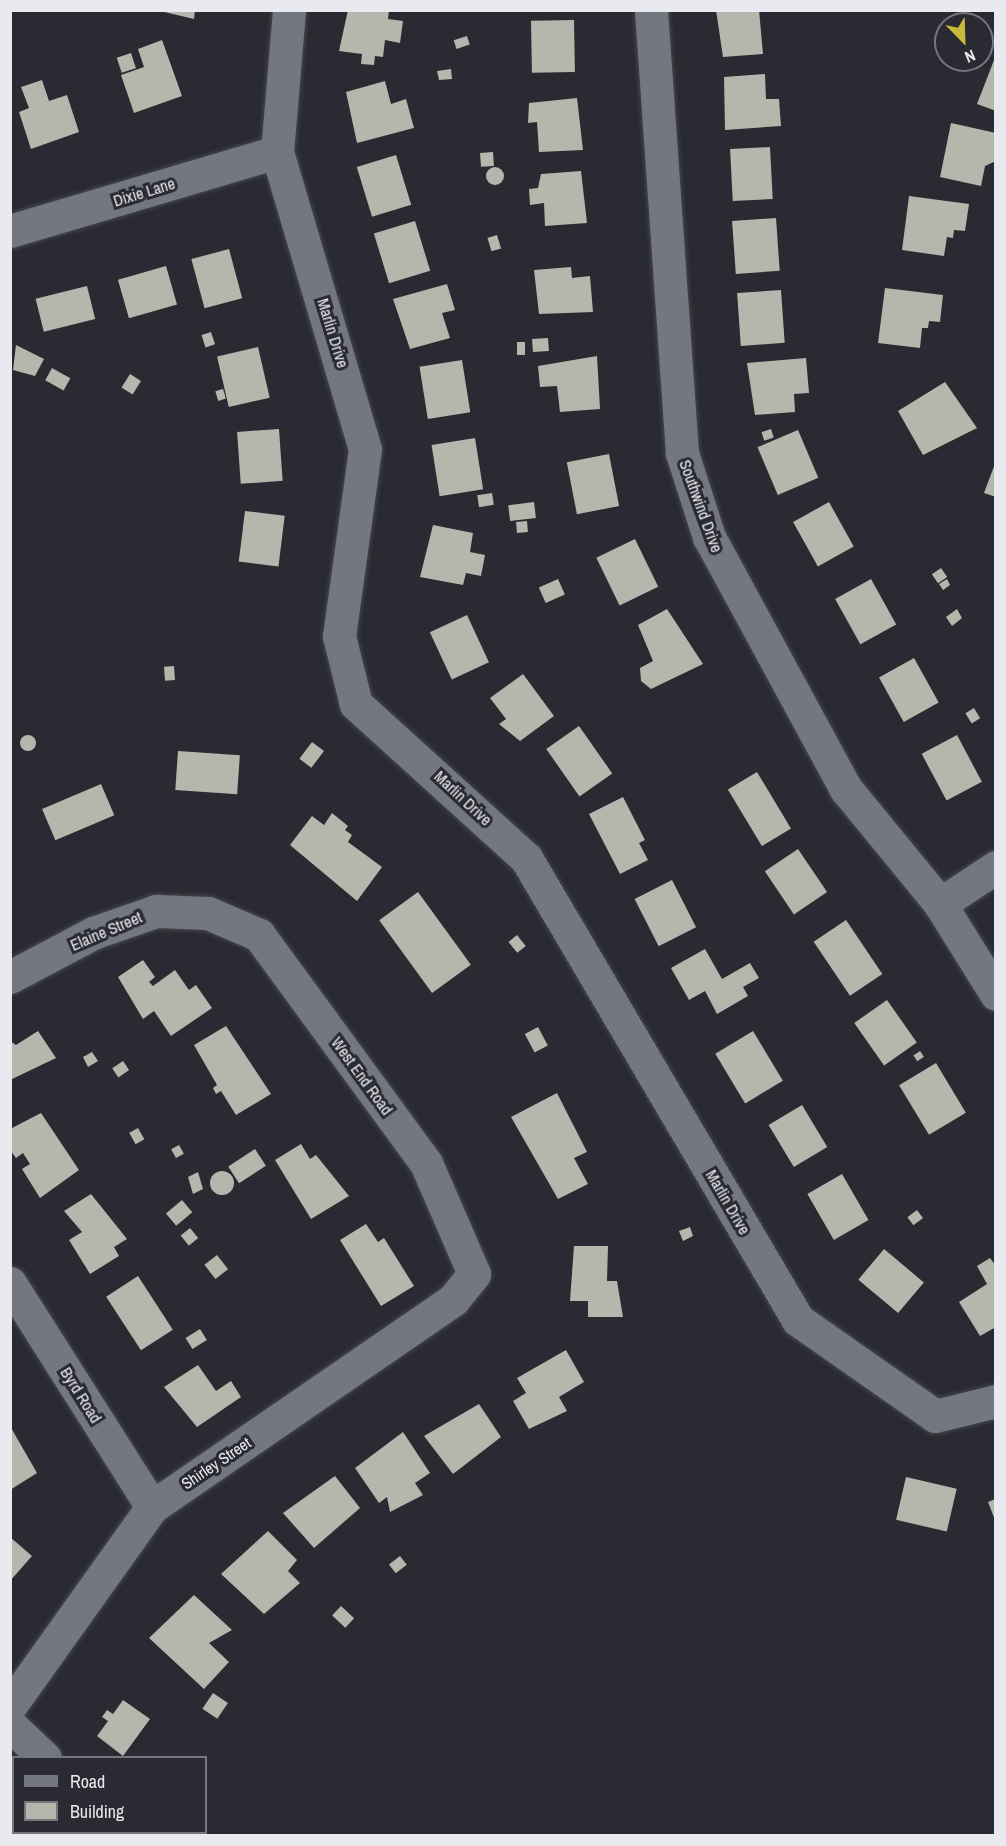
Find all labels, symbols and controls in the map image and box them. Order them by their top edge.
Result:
north arrow [934,12,994,72]
text: N [962,45,979,69]
street label: Dixie Lane [111,174,177,210]
street label: Marlin Drive [313,296,353,370]
street label: Southwind Drive [675,457,727,555]
street label: Marlin Drive [430,767,496,829]
street label: Elaine Street [67,907,145,955]
street label: West End Road [327,1033,397,1119]
street label: Marlin Drive [702,1166,754,1238]
street label: Byrd Road [56,1364,106,1426]
street label: Shirley Street [178,1433,254,1493]
legend [12,1756,207,1834]
text: Road [70,1769,105,1794]
text: Building [70,1799,124,1824]

